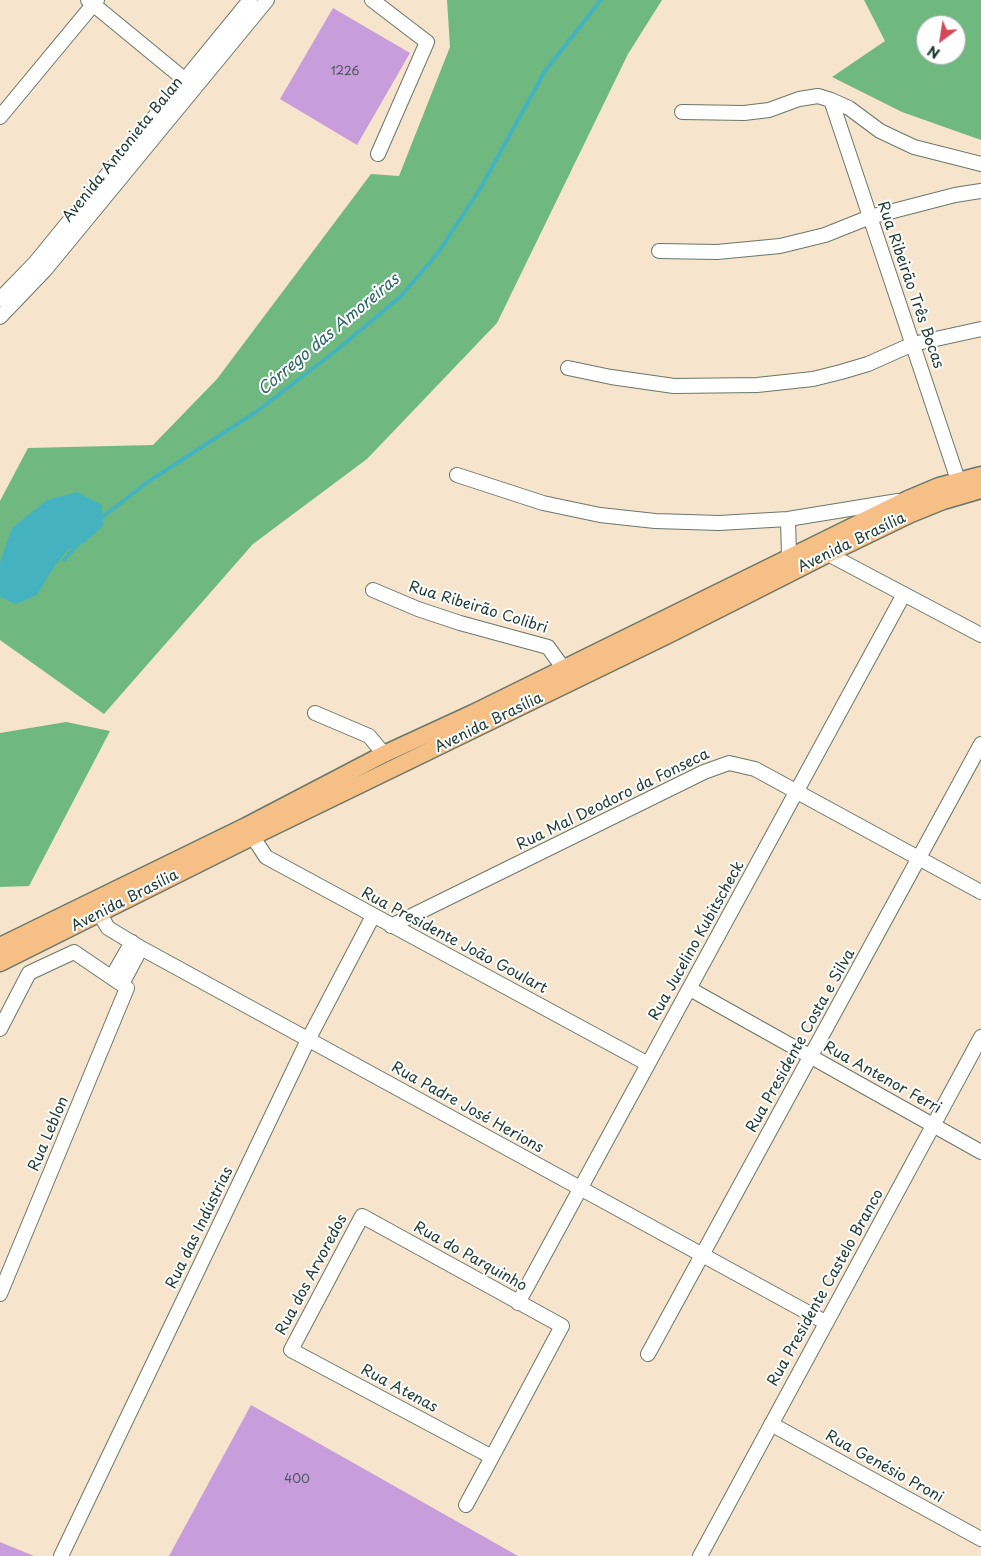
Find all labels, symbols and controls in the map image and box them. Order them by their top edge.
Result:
north arrow [916,15,966,65]
text: N [923,41,944,64]
house number: 1226 [331,65,359,79]
street label: Avenida Antonieta Balan [59,74,187,226]
street label: Rua Ribeirão Três Bocas [873,199,947,371]
water label: Córrego das Amoreiras [255,270,403,400]
street label: Avenida Brasília [795,509,909,577]
street label: Rua Ribeirão Colibri [406,578,550,638]
street label: Avenida Brasília [432,689,546,757]
street label: Rua Mal Deodoro da Fonseca [514,745,712,855]
street label: Rua Jucelino Kubitscheck [646,858,748,1024]
street label: Avenida Brasília [68,866,182,936]
street label: Rua Presidente João Goulart [358,884,550,998]
street label: Rua Presidente Costa e Silva [743,946,859,1136]
street label: Rua Antenor Ferri [820,1038,944,1118]
street label: Rua Padre José Herions [388,1059,546,1157]
street label: Rua Leblon [25,1094,73,1174]
street label: Rua das Indústrias [163,1164,237,1292]
street label: Rua Presidente Castelo Branco [764,1186,888,1390]
street label: Rua dos Arvoredos [273,1211,351,1339]
street label: Rua do Parquinho [410,1218,530,1296]
street label: Rua Atenas [358,1361,440,1417]
street label: Rua Genésio Proni [822,1427,946,1507]
house number: 400 [284,1473,310,1487]

